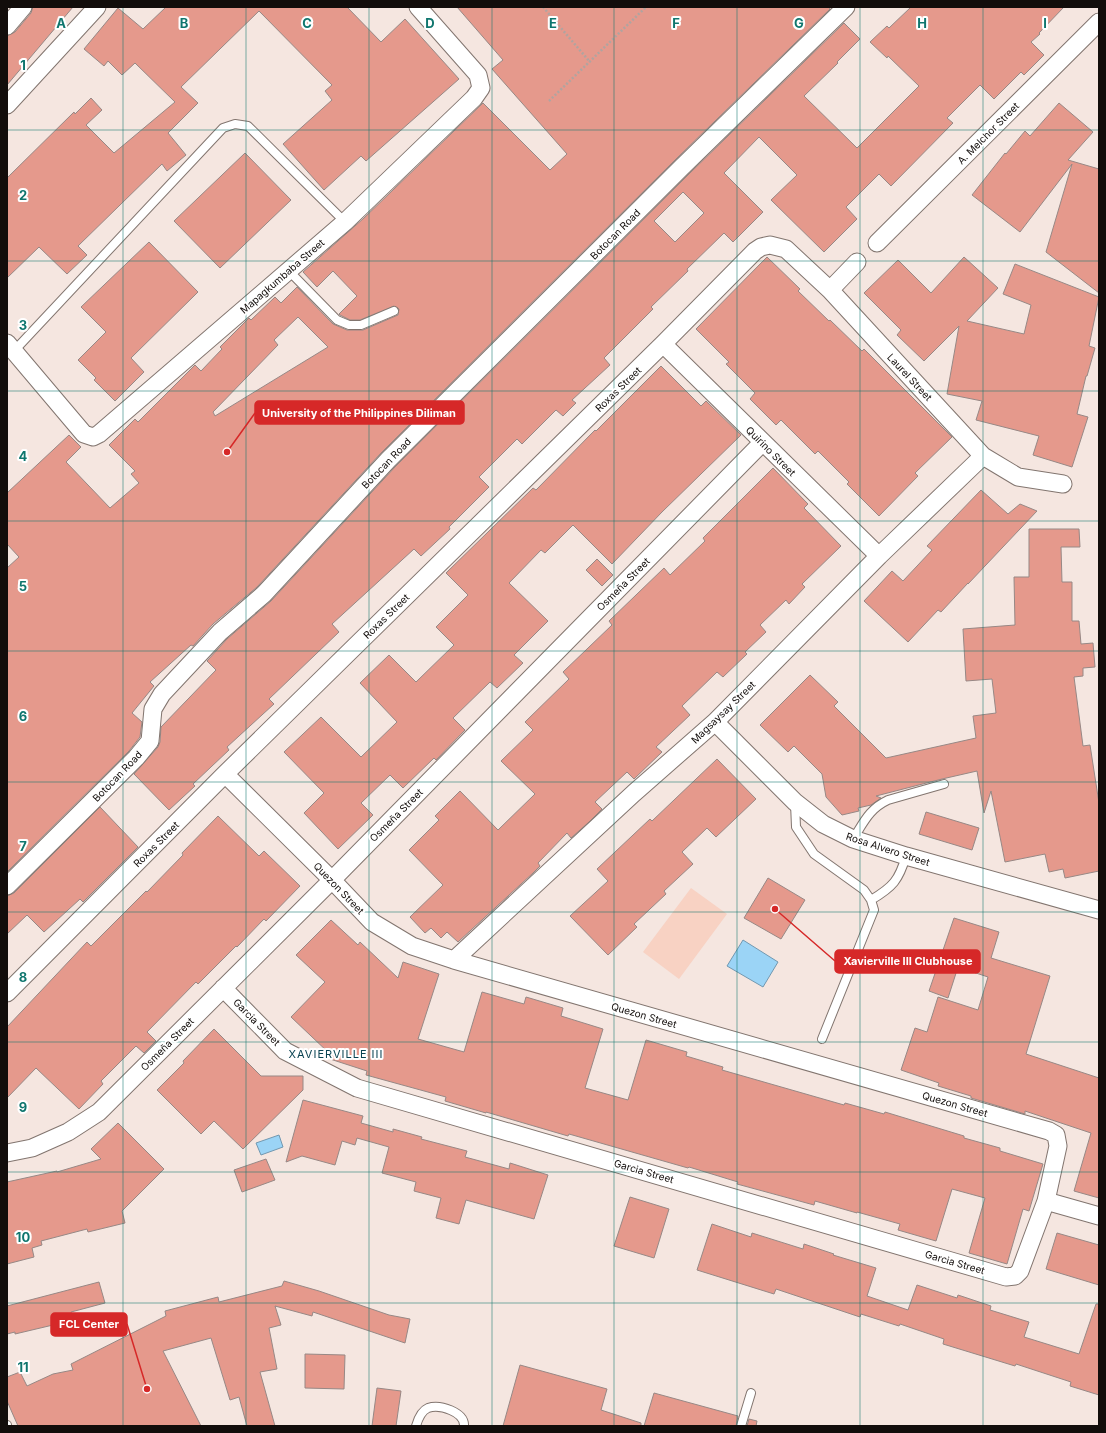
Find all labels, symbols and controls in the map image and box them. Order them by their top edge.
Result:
text: A [56,15,66,31]
text: B [180,15,189,31]
text: C [302,15,312,31]
text: D [425,15,435,31]
text: E [549,15,557,31]
text: F [672,15,680,31]
text: G [794,15,804,31]
text: H [917,15,927,31]
text: I [1043,15,1047,31]
text: 1 [20,57,26,73]
street label: A. Melchor Street [955,99,1022,166]
text: 2 [19,187,27,203]
street label: Botocan Road [587,206,643,262]
street label: Mapagkumbaba Street [238,236,327,316]
text: 3 [19,317,27,333]
street label: Laurel Street [885,351,935,404]
street label: Roxas Street [592,364,644,414]
callout: University of the Philippines Diliman [255,401,464,424]
text: University of the Philippines Diliman [262,406,456,420]
street label: Quirino Street [744,424,799,479]
street label: Botocan Road [359,435,413,491]
text: 4 [19,448,28,464]
street label: Osmeña Street [594,554,653,613]
text: 5 [19,578,27,594]
street label: Roxas Street [360,591,412,641]
street label: Magsaysay Street [688,678,758,746]
text: 6 [19,708,27,724]
street label: Botocan Road [90,748,144,804]
street label: Osmeña Street [367,785,426,844]
street label: Roxas Street [131,818,182,869]
street label: Rosa Alvero Street [845,830,932,868]
text: 7 [19,838,27,854]
street label: Quezon Street [311,860,367,917]
callout: Xavierville III Clubhouse [835,950,980,973]
text: Xavierville III Clubhouse [843,954,973,968]
text: 8 [19,969,27,985]
street label: Garcia Street [231,996,283,1048]
street label: Quezon Street [610,1000,679,1030]
street label: Osmeña Street [138,1014,197,1073]
district label: XAVIERVILLE III [289,1047,383,1061]
street label: Quezon Street [921,1089,990,1119]
text: 9 [19,1099,27,1115]
street label: Garcia Street [613,1157,676,1185]
text: 10 [16,1229,30,1245]
street label: Garcia Street [924,1248,987,1276]
callout: FCL Center [51,1313,127,1336]
text: FCL Center [59,1317,119,1331]
text: 11 [17,1359,29,1375]

